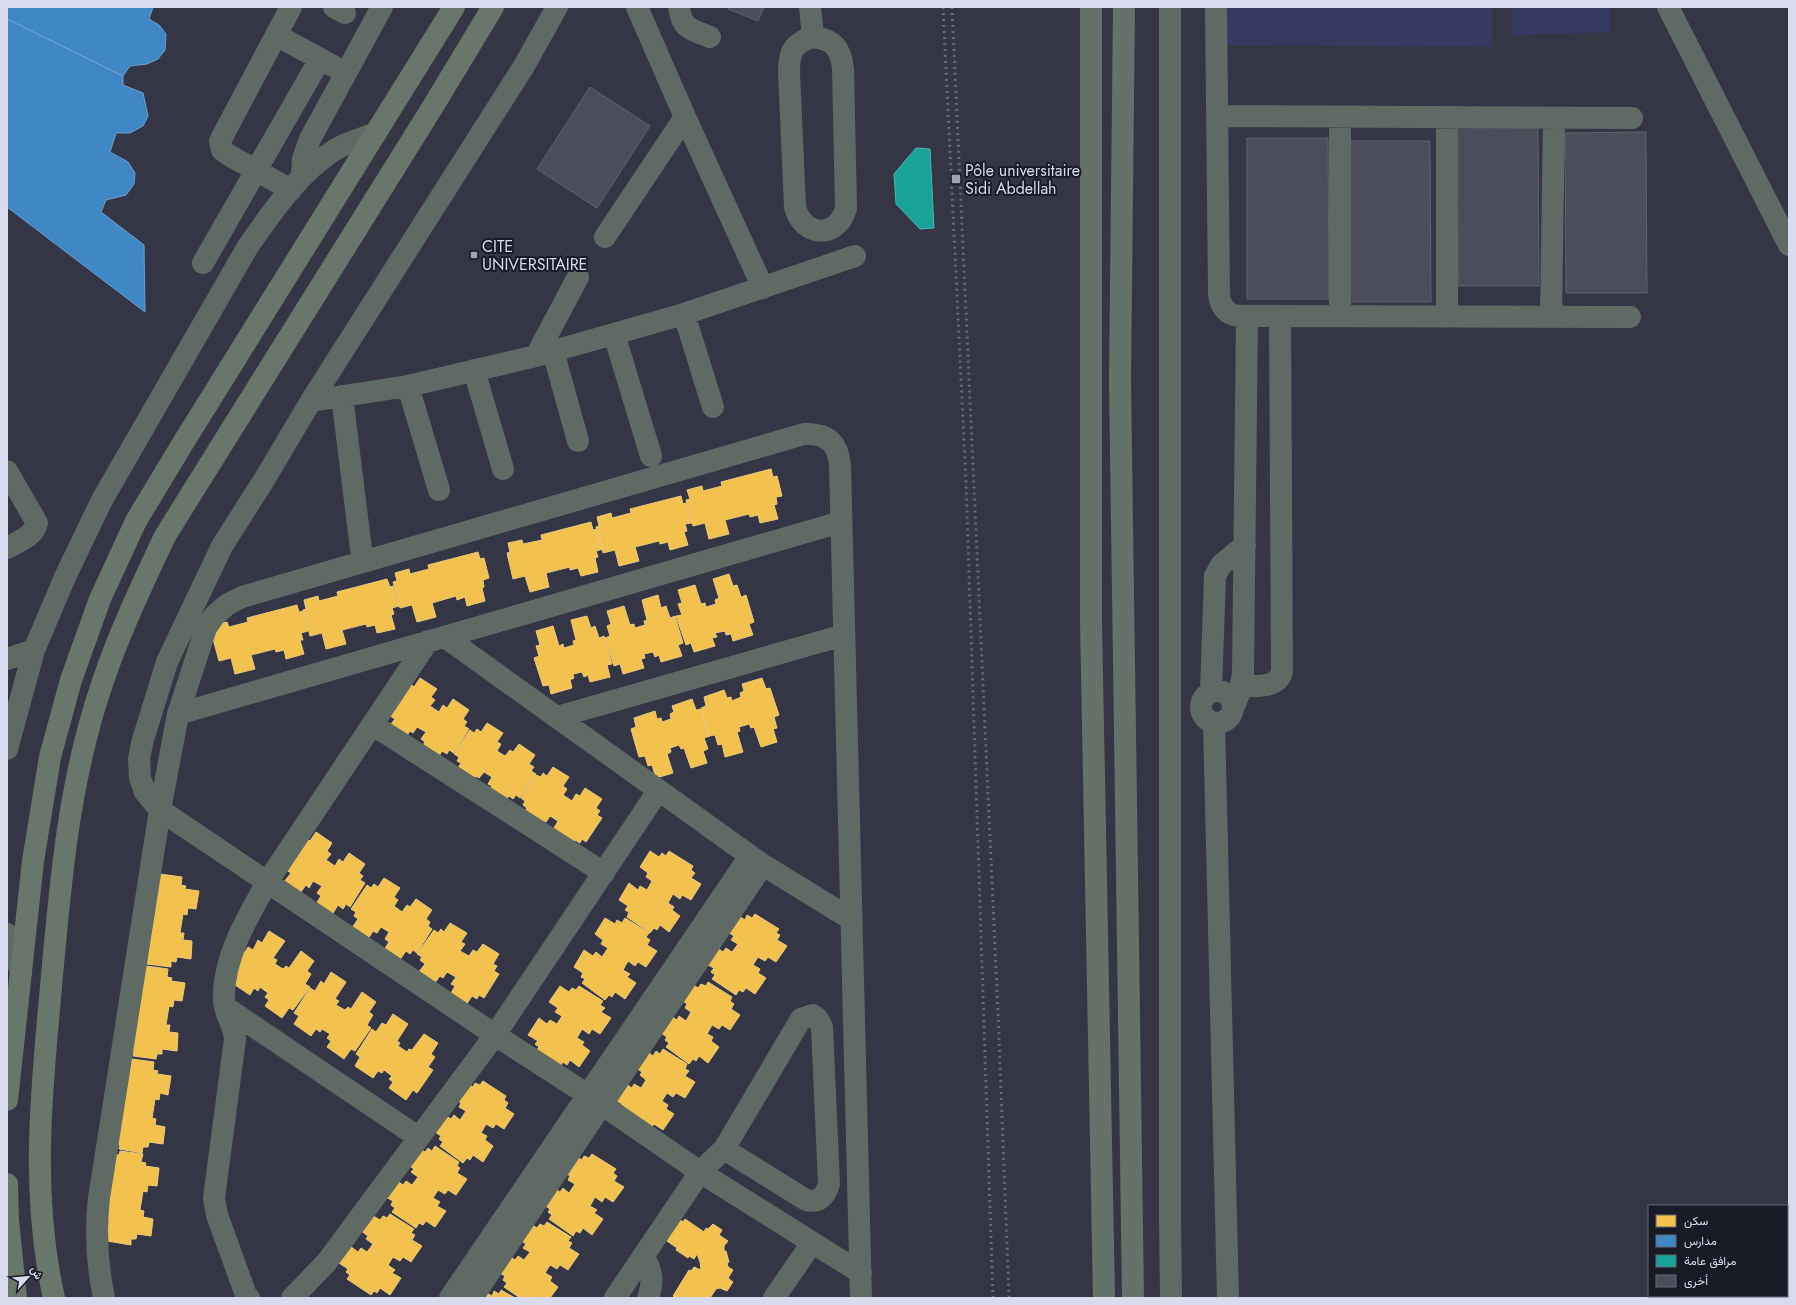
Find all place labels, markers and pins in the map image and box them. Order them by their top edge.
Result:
place label: Pôle universitaire Sidi Abdellah [965,159,1080,200]
marker: Pôle universitaire Sidi Abdellah [950,173,962,185]
place label: CITE UNIVERSITAIRE [482,235,587,276]
marker: CITE UNIVERSITAIRE [469,250,479,260]

